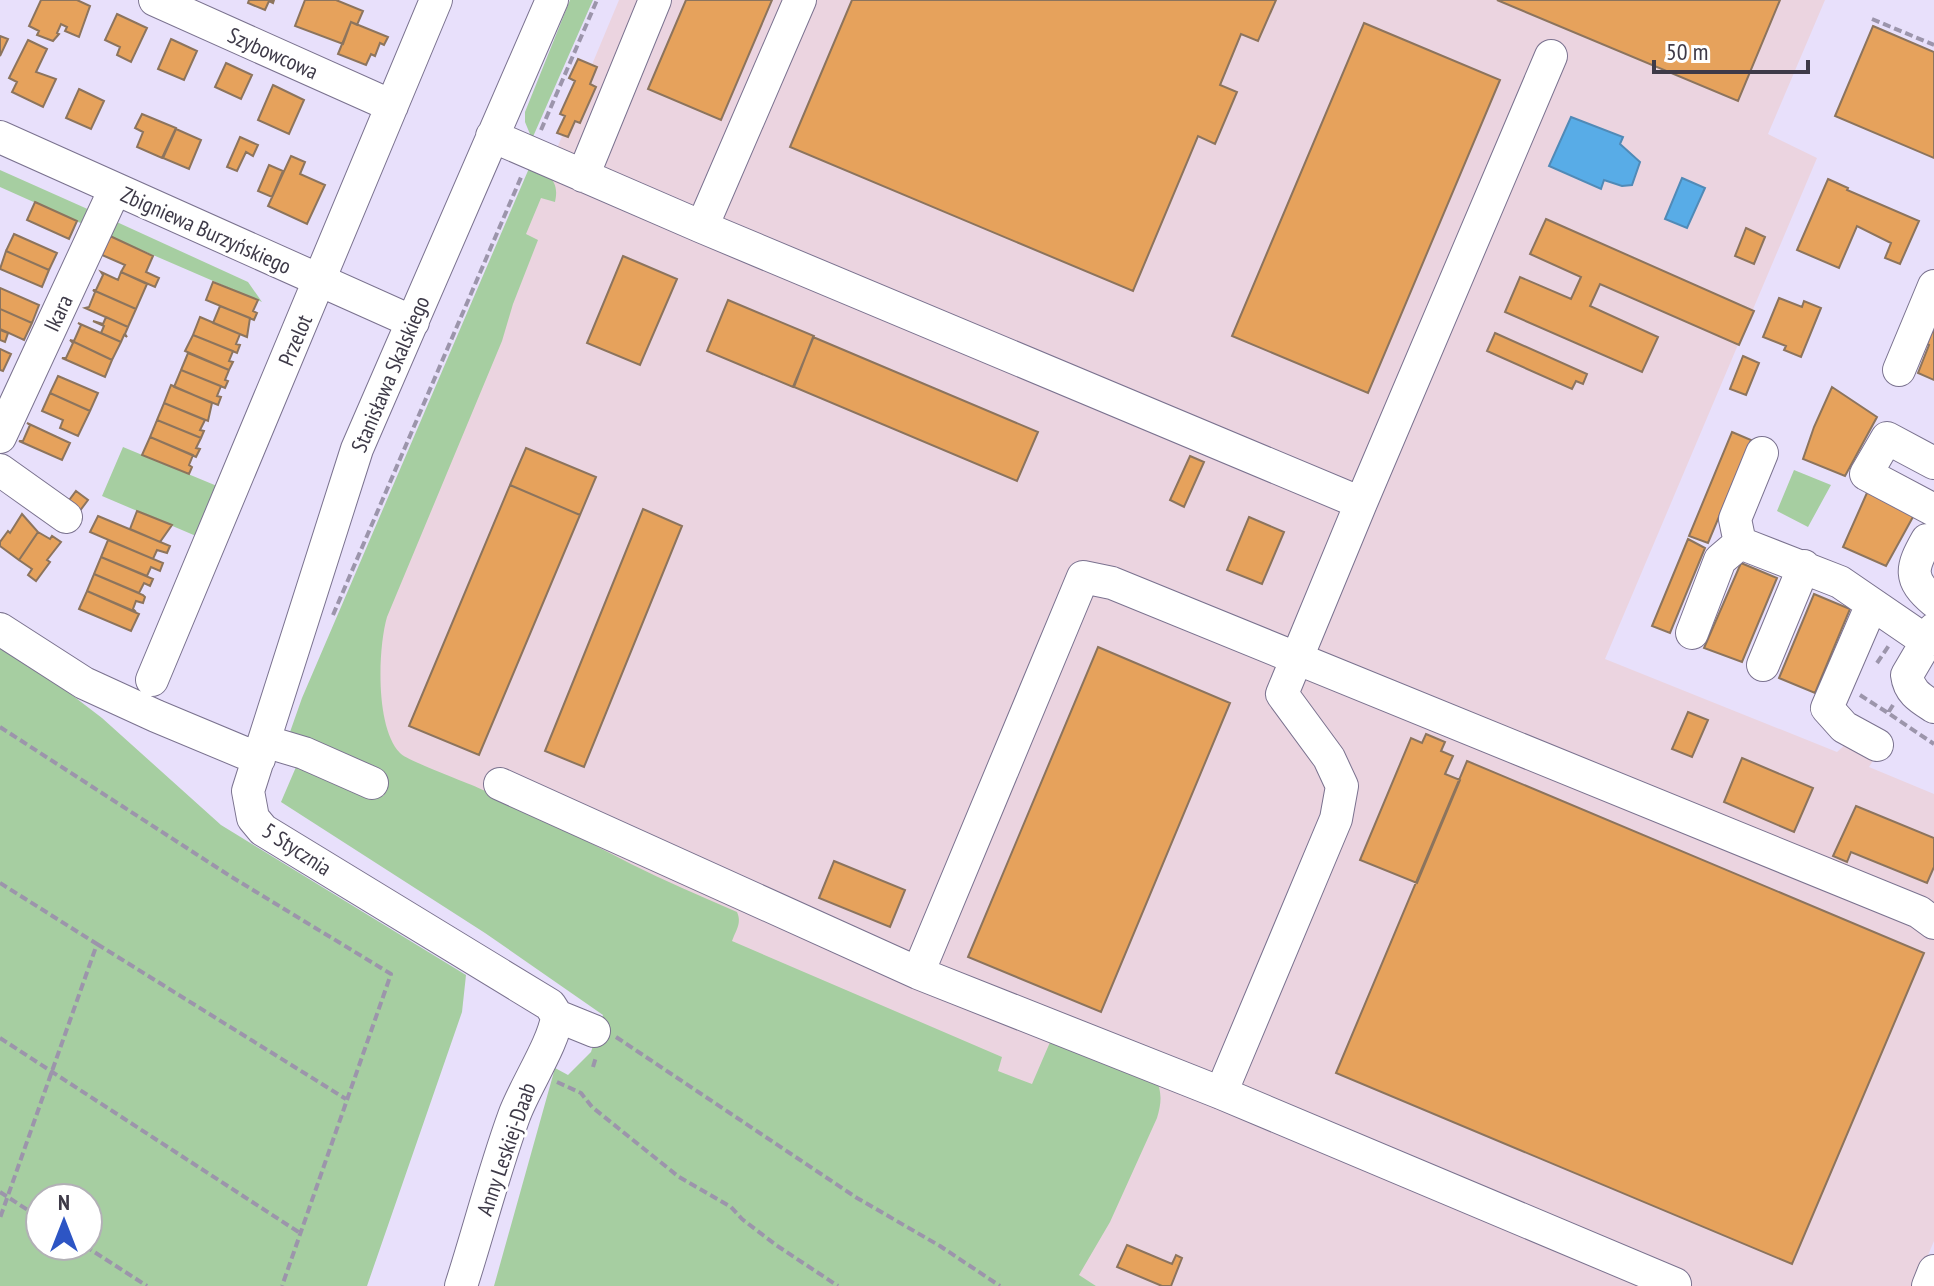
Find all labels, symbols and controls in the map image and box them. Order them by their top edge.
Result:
street label: Szybowcowa [224,21,322,85]
scale bar [1654,24,1808,74]
text: 50 m [1666,36,1708,67]
street label: Zbigniewa Burzyńskiego [116,180,296,280]
street label: Ikara [37,290,79,336]
street label: Stanisława Skalskiego [344,292,436,456]
street label: Przelot [272,310,318,370]
street label: 5 Stycznia [257,816,337,882]
street label: Anny Leskiej-Daab [470,1079,542,1219]
north arrow [24,1182,104,1262]
text: N [58,1188,70,1216]

